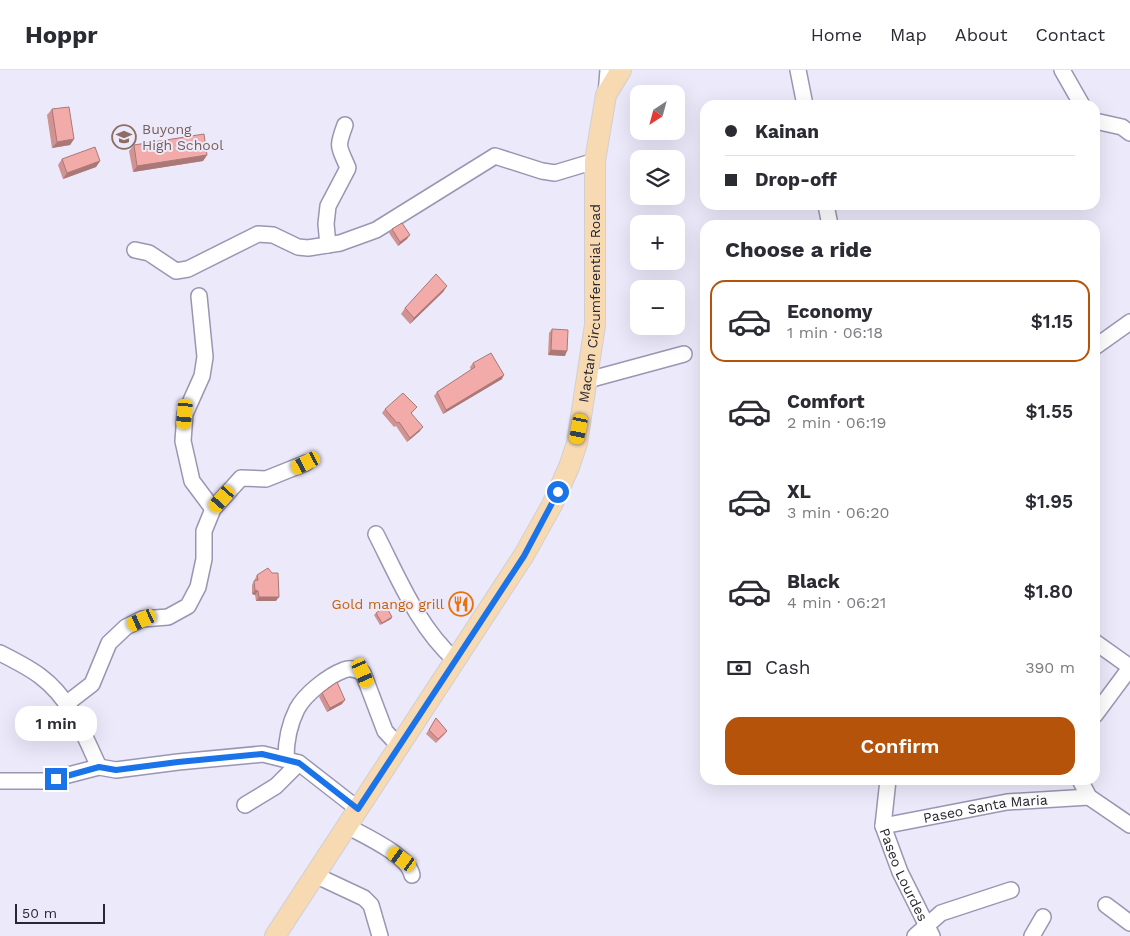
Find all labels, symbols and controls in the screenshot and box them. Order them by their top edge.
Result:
text: Hoppr [25,21,98,49]
text: Home [811,24,862,45]
text: Map [890,24,927,45]
text: About [955,24,1007,45]
text: Contact [1035,24,1105,45]
north arrow [630,85,685,140]
map controls [630,85,685,335]
text: Kainan [755,120,819,143]
place label: Buyong High School [142,121,224,153]
school or university icon: Buyong High School [111,124,137,150]
button: layers [630,150,685,205]
text: Drop-off [755,168,837,191]
street label: Mactan Circumferential Road [575,204,603,404]
button: + [630,215,685,270]
text: Choose a ride [725,237,872,262]
button: − [630,280,685,335]
icon: car [727,299,772,344]
text: Economy [787,300,872,323]
text: $1.15 [1031,310,1073,333]
text: 1 min · 06:18 [787,323,883,342]
icon: car [727,389,772,434]
text: Comfort [787,390,865,413]
car [176,398,193,430]
text: $1.55 [1026,400,1073,423]
car [568,413,589,445]
text: 2 min · 06:19 [787,413,886,432]
car [289,450,322,476]
icon: car [727,479,772,524]
text: XL [787,480,811,503]
route start [547,481,569,503]
car [206,483,237,515]
text: $1.95 [1025,490,1073,513]
text: 3 min · 06:20 [787,503,889,522]
icon: car [727,569,772,614]
text: Black [787,570,840,593]
text: $1.80 [1024,580,1073,603]
restaurant icon: Gold mango grill [448,591,474,617]
text: 4 min · 06:21 [787,593,886,612]
place label: Gold mango grill [332,596,445,612]
car [125,607,158,633]
icon: cash [725,654,753,682]
car [350,656,375,690]
text: Cash [765,656,811,679]
text: 390 m [1025,658,1075,677]
callout: 1 min [15,706,97,742]
text: 1 min [35,714,77,733]
button: Confirm [725,717,1075,775]
route end [45,768,67,790]
street label: Paseo Santa Maria [922,792,1048,826]
street label: Paseo Lourdes [876,826,931,924]
car [385,844,418,874]
scale bar [15,901,105,924]
text: 50 m [22,905,57,921]

